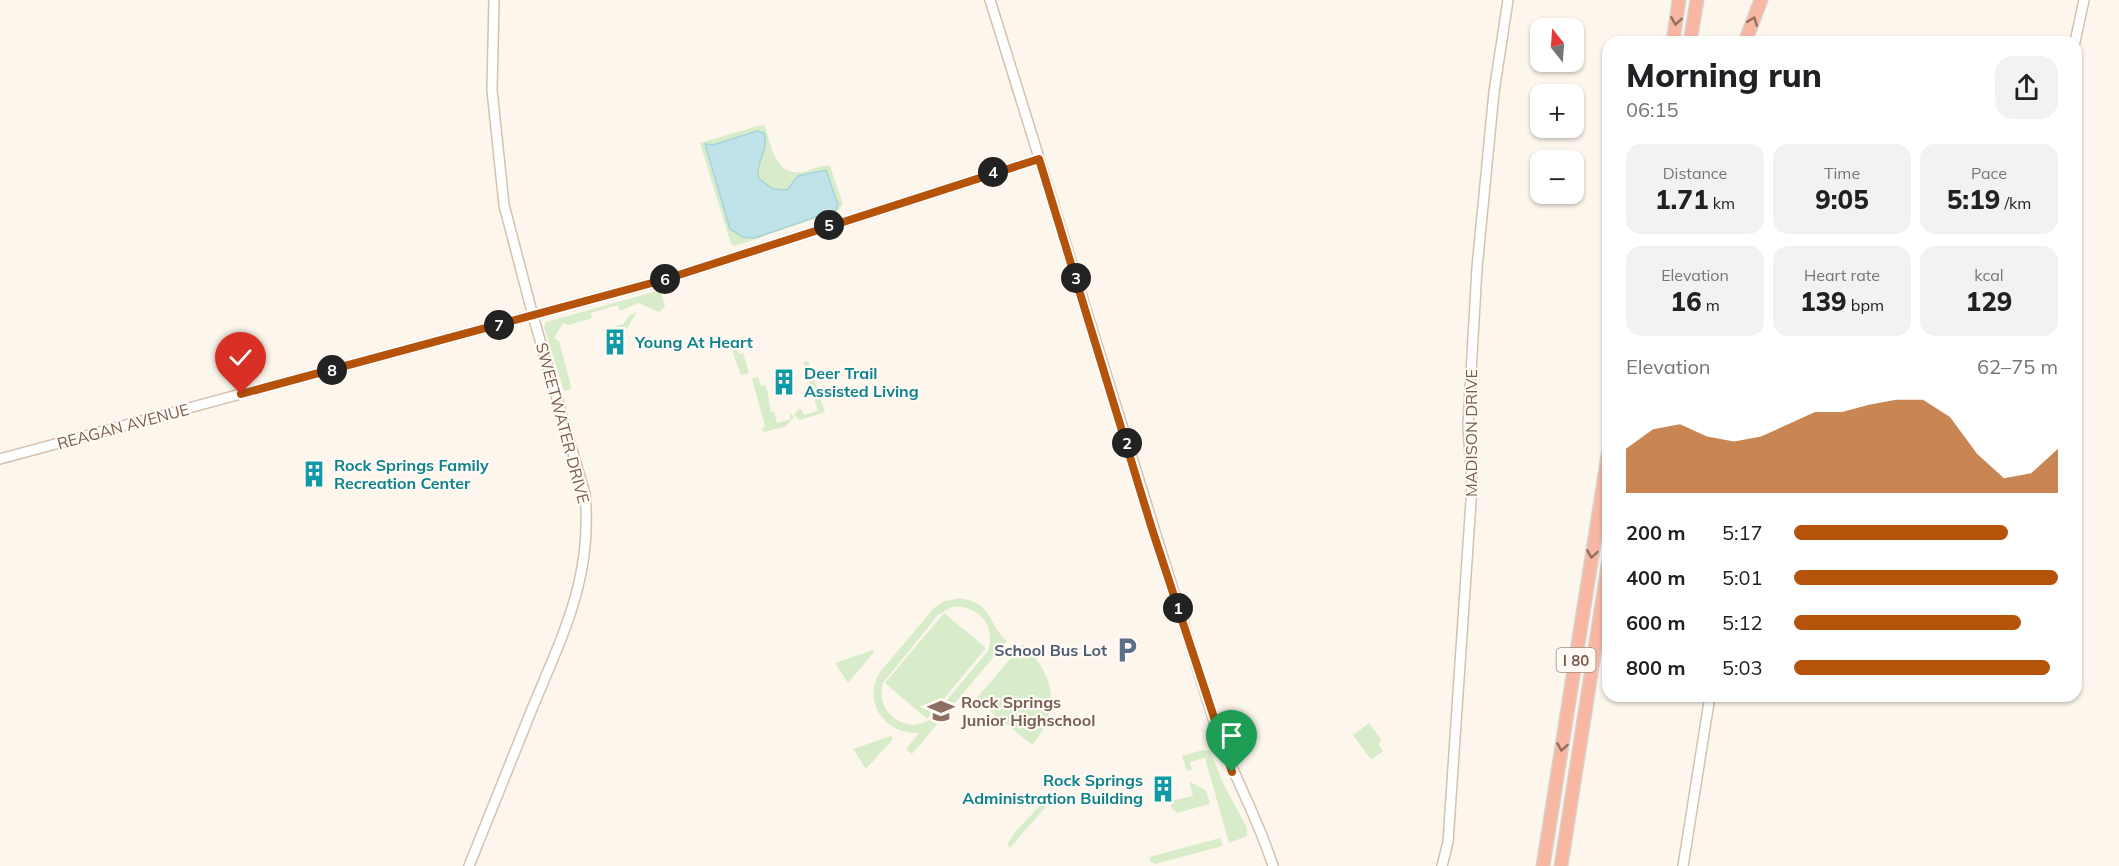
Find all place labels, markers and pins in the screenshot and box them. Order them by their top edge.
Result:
pin: 4 [978,157,1008,187]
pin: 5 [814,210,844,240]
pin: 3 [1061,263,1091,293]
pin: 6 [650,264,680,294]
pin: 7 [484,310,514,340]
building icon: Young At Heart [600,327,630,357]
pin [215,332,266,394]
place label: Young At Heart [634,332,753,352]
pin: 8 [317,355,347,385]
place label: Deer Trail Assisted Living [804,363,919,401]
building icon: Deer Trail Assisted Living [769,367,799,397]
pin: 2 [1112,428,1142,458]
place label: Rock Springs Family Recreation Center [334,455,489,493]
building icon: Rock Springs Family Recreation Center [299,459,329,489]
pin: 1 [1163,593,1193,623]
parking icon: School Bus Lot [1112,635,1142,665]
place label: School Bus Lot [994,640,1107,660]
place label: Rock Springs Junior Highschool [961,692,1095,730]
school or university icon: Rock Springs Junior Highschool [926,696,956,726]
pin [1206,710,1257,772]
place label: Rock Springs Administration Building [962,770,1143,808]
building icon: Rock Springs Administration Building [1148,774,1178,804]

